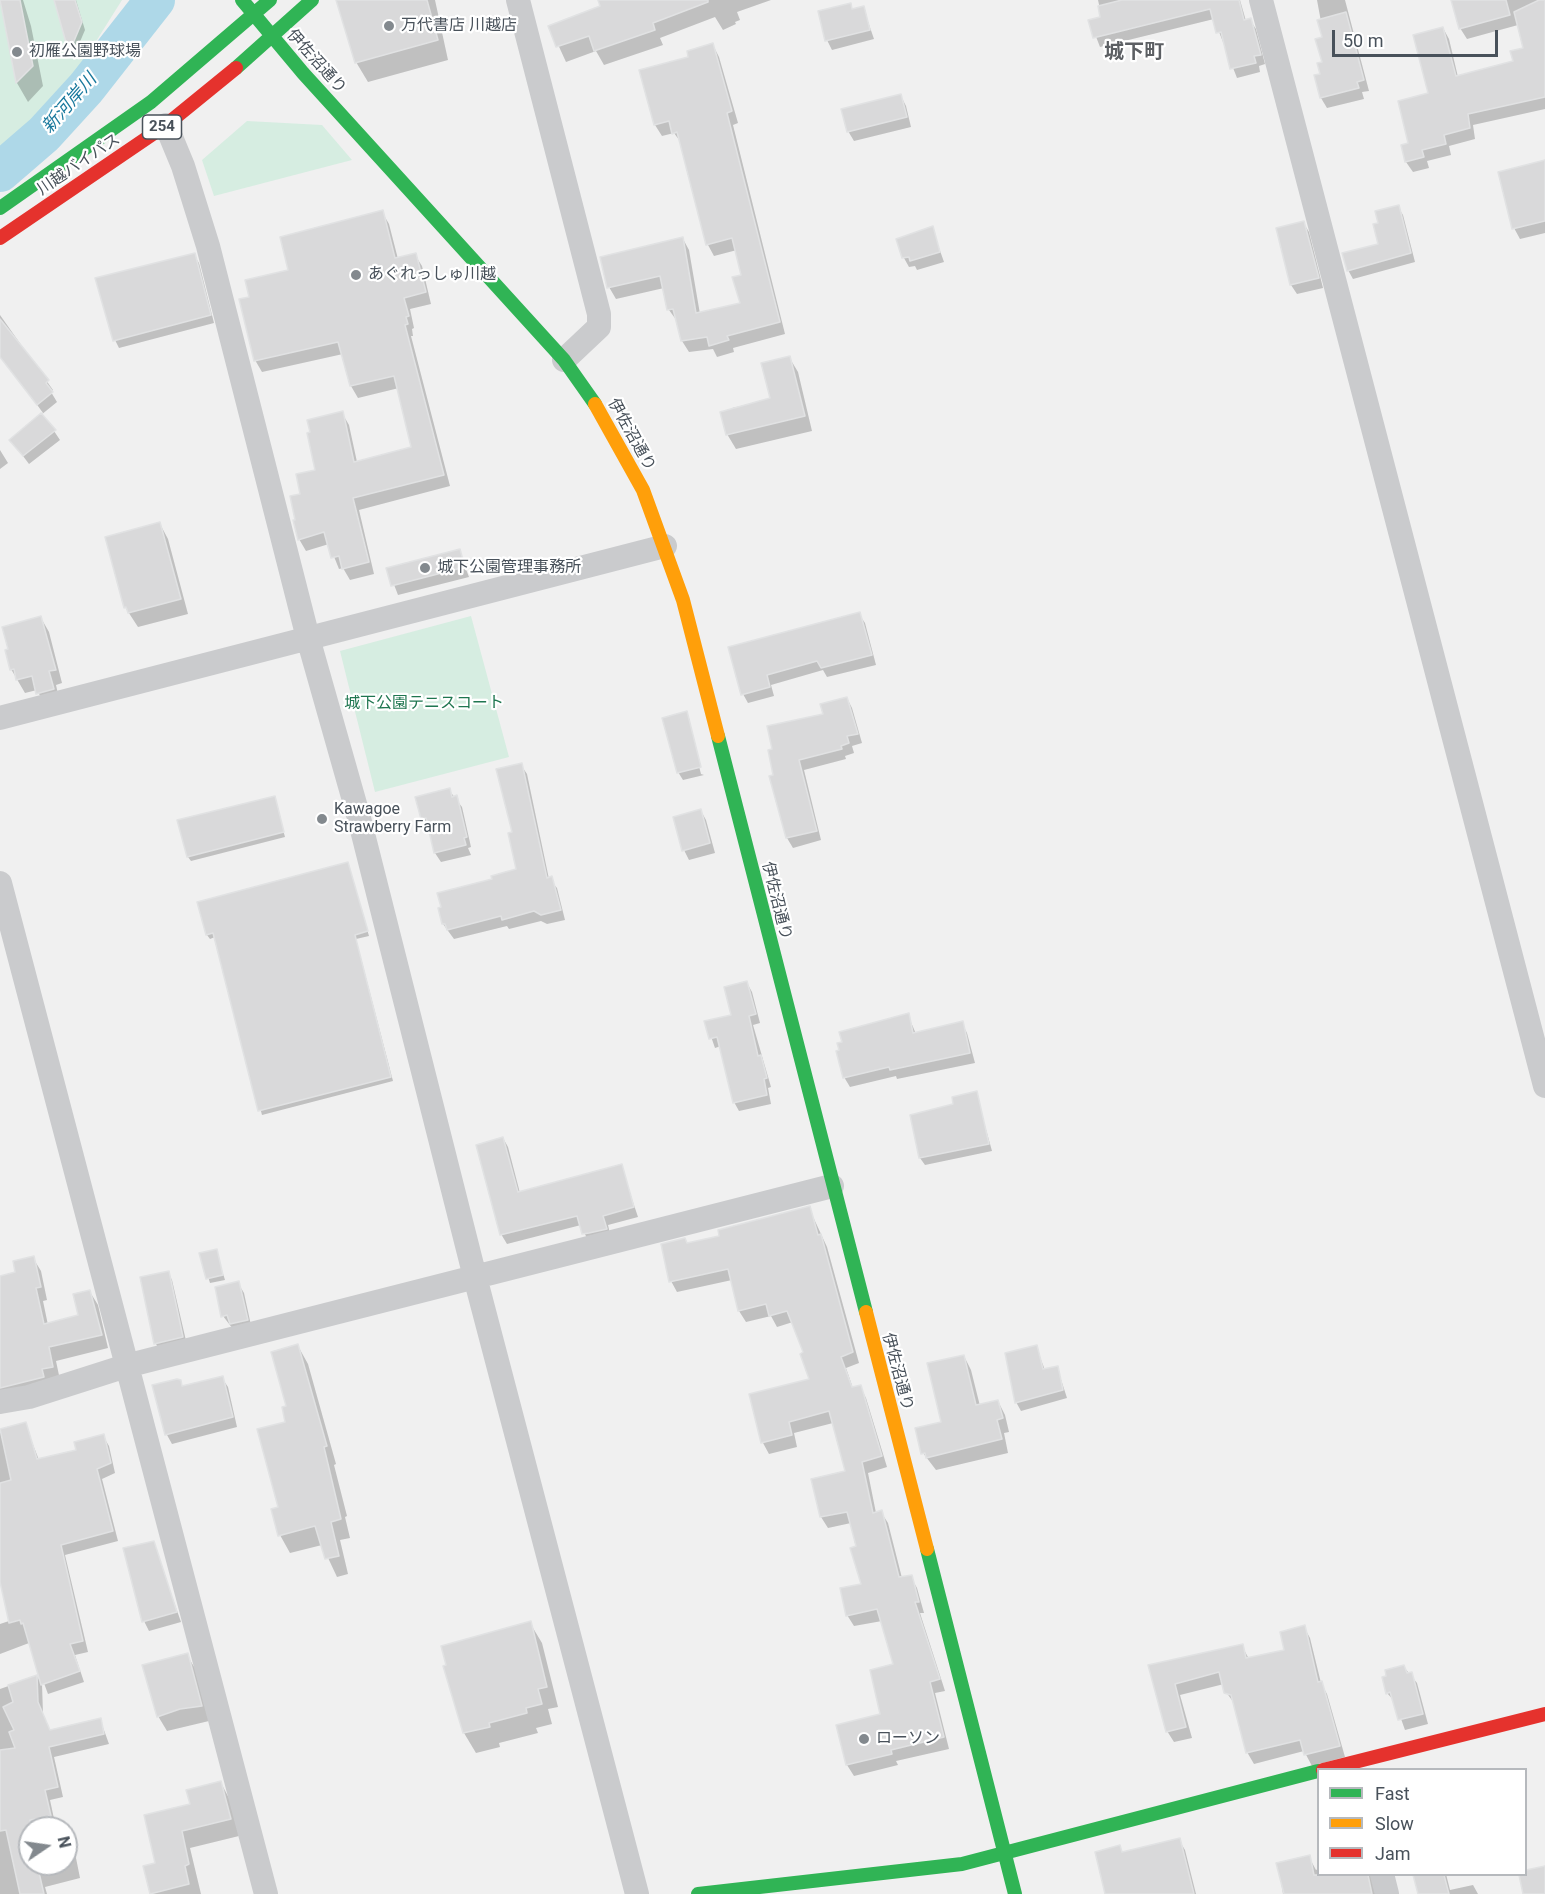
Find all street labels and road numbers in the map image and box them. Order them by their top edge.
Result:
street label: 伊佐沼通り [282,26,350,98]
road number: 254 [142,115,182,139]
street label: 川越バイパス [34,130,124,200]
street label: 伊佐沼通り [603,395,659,475]
street label: 伊佐沼通り [757,860,795,942]
street label: 伊佐沼通り [877,1331,917,1413]

